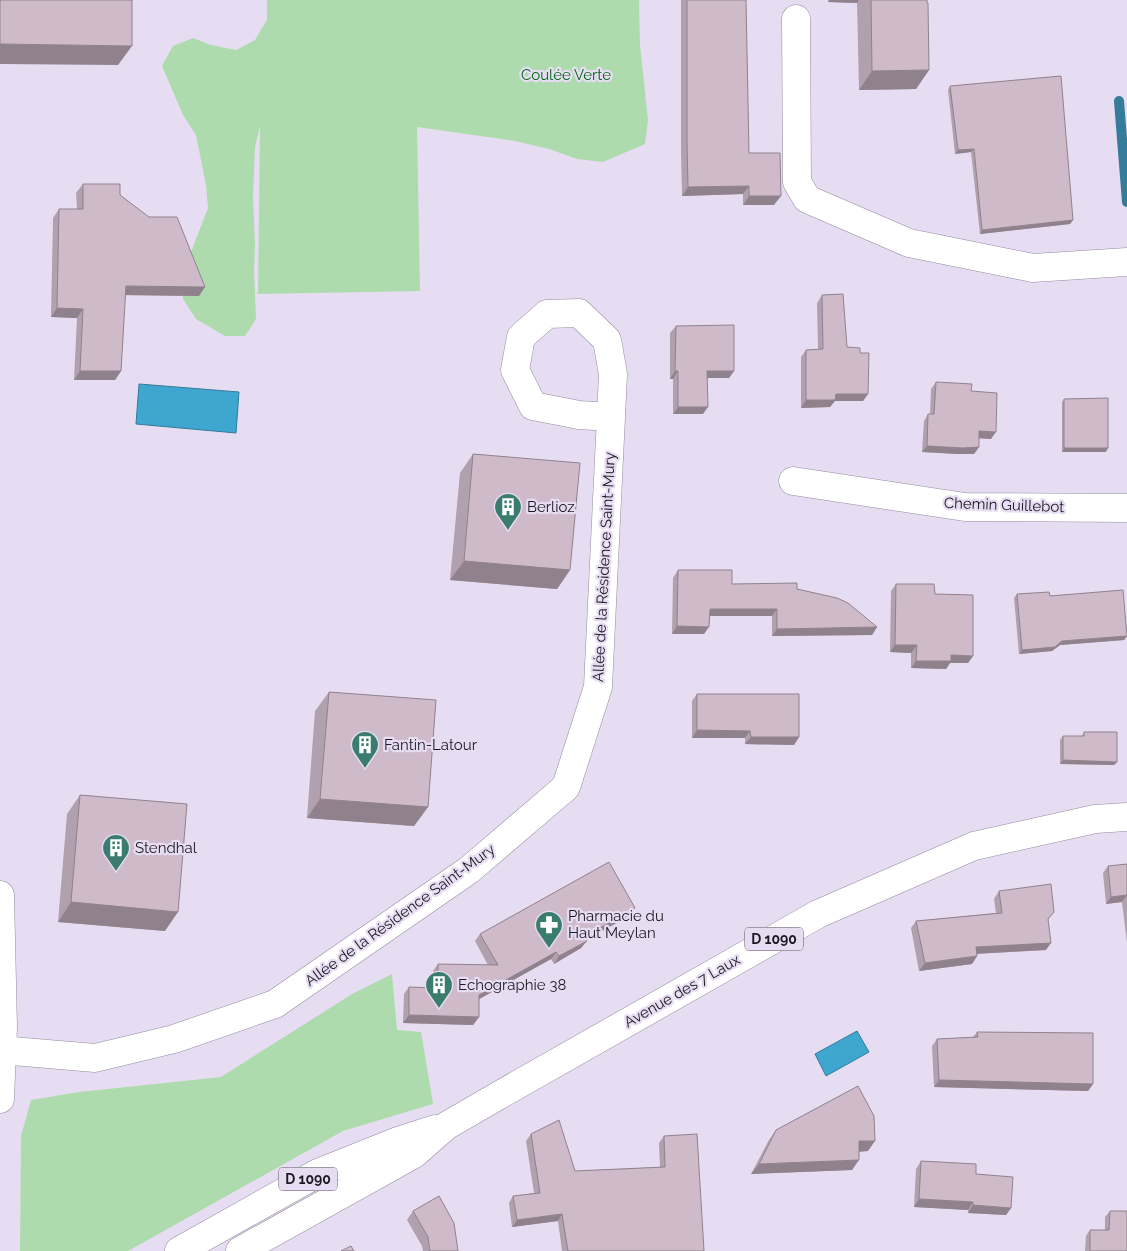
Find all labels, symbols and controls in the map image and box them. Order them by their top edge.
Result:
park label: Coulée Verte [521,66,611,84]
street label: Allée de la Résidence Saint-Mury [589,452,619,682]
building icon: Berlioz [493,492,523,531]
street label: Chemin Guillebot [943,494,1065,516]
place label: Berlioz [527,498,575,516]
building icon: Fantin-Latour [350,730,380,769]
place label: Fantin-Latour [384,736,478,754]
building icon: Stendhal [101,833,131,872]
place label: Stendhal [135,839,198,857]
street label: Allée de la Résidence Saint-Mury [302,840,498,990]
place label: Pharmacie du Haut Meylan [568,907,664,942]
pharmacy icon: Pharmacie du Haut Meylan [534,910,564,949]
road number: D 1090 [745,928,803,951]
street label: Avenue des 7 Laux [621,950,744,1032]
building icon: Echographie 38 [424,970,454,1009]
place label: Echographie 38 [458,976,566,994]
road number: D 1090 [279,1168,337,1190]

